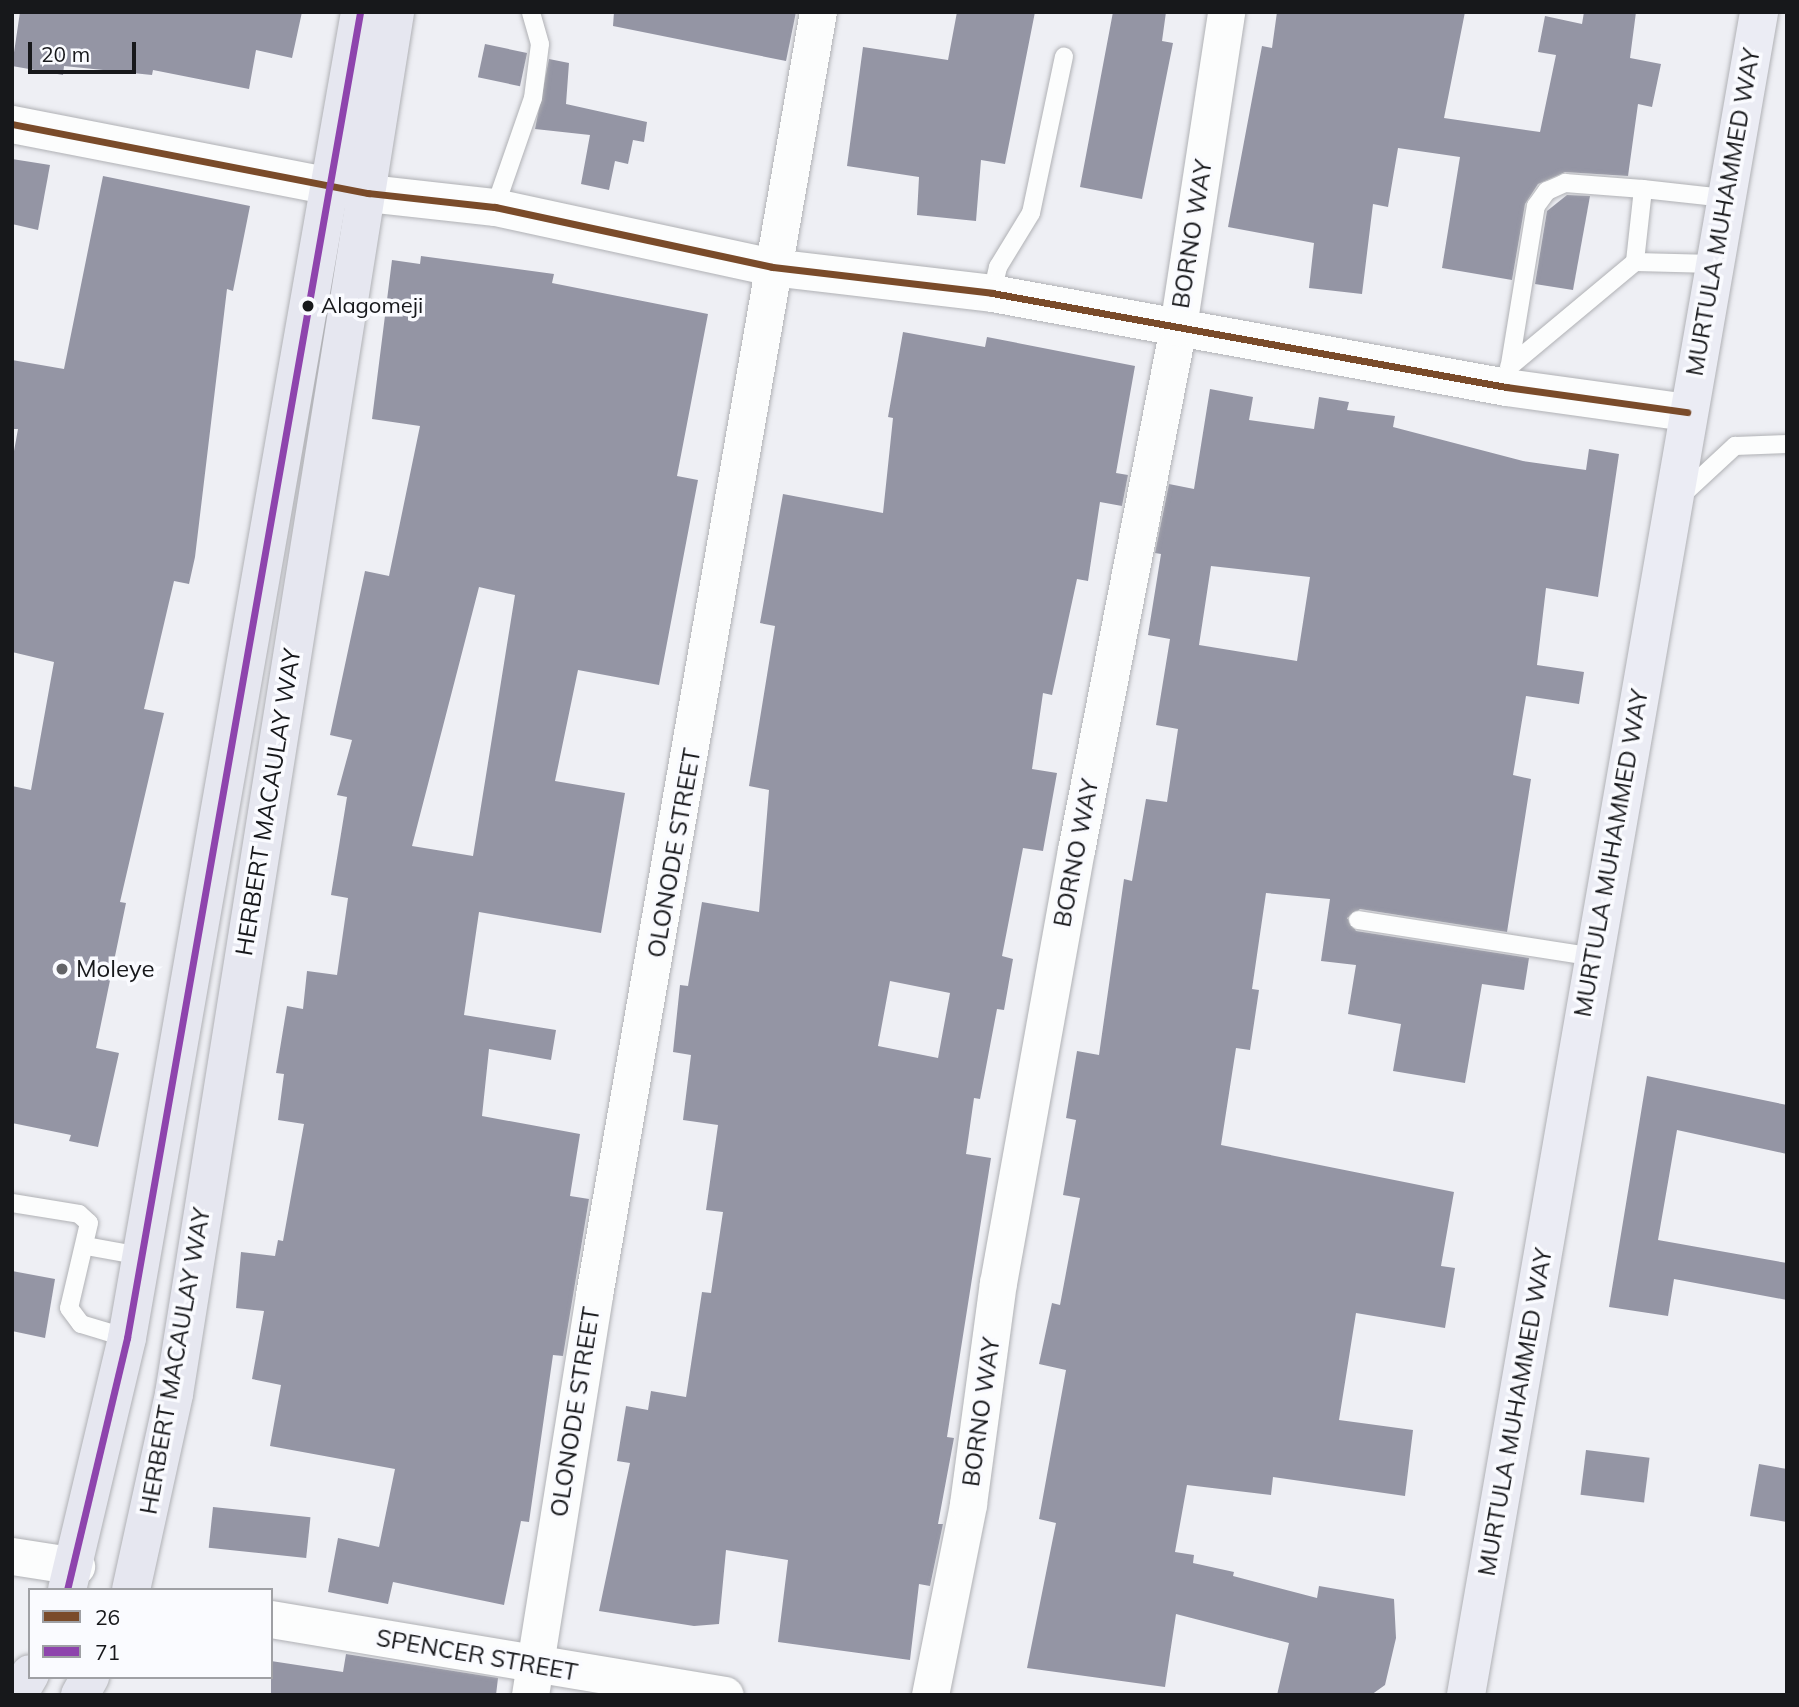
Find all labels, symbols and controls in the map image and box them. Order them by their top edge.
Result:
scale bar [32,28,140,72]
text: 20 m [41,41,90,67]
street label: MURTULA MUHAMMED WAY [1680,46,1766,378]
street label: BORNO WAY [1166,158,1218,310]
place label: Alagomeji [321,293,423,319]
marker: Alagomeji [301,299,315,313]
street label: HERBERT MACAULAY WAY [229,646,307,958]
street label: MURTULA MUHAMMED WAY [1568,687,1654,1019]
street label: OLONODE STREET [641,746,707,960]
street label: BORNO WAY [1048,777,1104,929]
place label: Moleye [76,955,155,983]
marker: Moleye [54,961,70,977]
street label: HERBERT MACAULAY WAY [134,1205,216,1517]
street label: MURTULA MUHAMMED WAY [1472,1246,1558,1578]
street label: OLONODE STREET [544,1305,606,1519]
street label: BORNO WAY [956,1336,1006,1488]
legend [28,1588,273,1679]
text: 26 [95,1604,120,1630]
street label: SPENCER STREET [374,1623,580,1687]
text: 71 [95,1639,120,1665]

